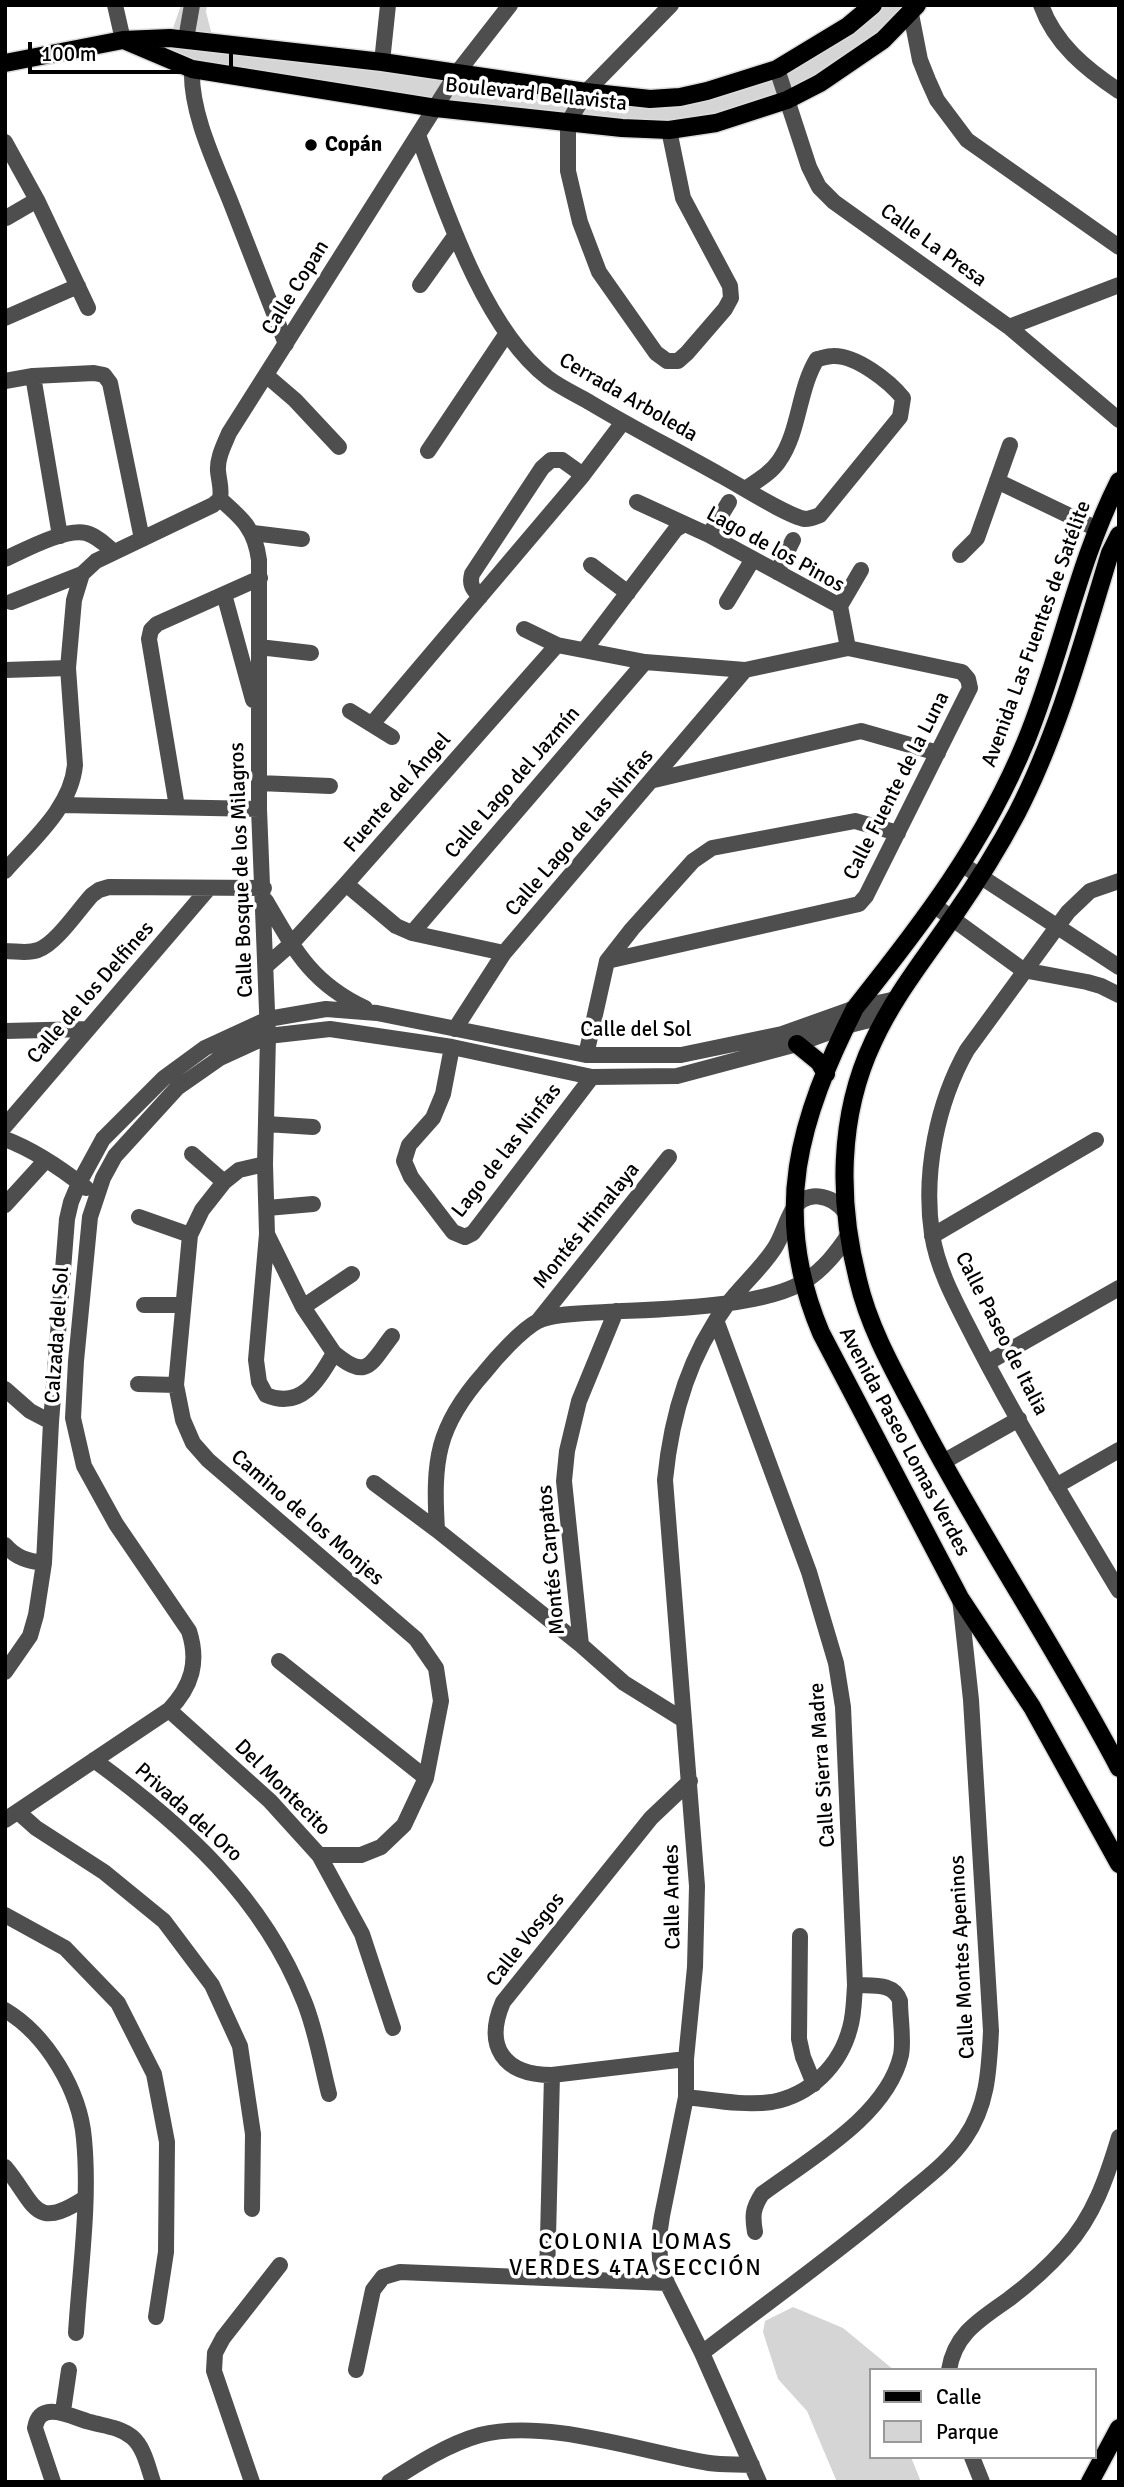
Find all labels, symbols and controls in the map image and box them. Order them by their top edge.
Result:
scale bar [32,28,236,72]
text: 100 m [41,41,96,67]
street label: Boulevard Bellavista [444,73,628,117]
place label: Copán [325,132,382,158]
marker: Copán [303,137,319,153]
street label: Calle La Presa [875,199,991,293]
street label: Calle Copan [257,236,335,340]
street label: Cerrada Arboleda [554,348,702,448]
street label: Avenida Las Fuentes de Satélite [977,497,1097,771]
street label: Lago de los Pinos [702,502,848,598]
street label: Calle Fuente de la Luna [839,688,955,884]
street label: Calle Lago del Jazmín [440,702,586,864]
street label: Fuente del Ángel [339,728,457,858]
street label: Calle Bosque de los Milagros [225,742,259,998]
street label: Calle Lago de las Ninfas [501,744,659,922]
street label: Calle de los Delfines [22,917,160,1069]
street label: Calle del Sol [580,1017,692,1043]
street label: Lago de las Ninfas [447,1079,567,1223]
street label: Montés Himalaya [528,1158,646,1294]
street label: Calle Paseo de Italia [949,1248,1053,1420]
street label: Calzada del Sol [41,1266,75,1404]
street label: Avenida Paseo Lomas Verdes [833,1323,975,1561]
street label: Camino de los Monjes [225,1445,389,1591]
street label: Montés Carpatos [533,1484,571,1636]
street label: Calle Sierra Madre [805,1682,841,1848]
street label: Del Montecito [229,1735,335,1841]
street label: Privada del Oro [129,1758,247,1868]
street label: Calle Andes [659,1844,687,1950]
street label: Calle Montes Apeninos [945,1854,981,2060]
street label: Calle Vosgos [481,1888,571,1992]
district label: COLONIA LOMAS VERDES 4TA SECCIÓN [511,2229,761,2283]
legend [869,2368,1096,2459]
text: Calle [936,2384,982,2410]
text: Parque [936,2419,999,2445]

